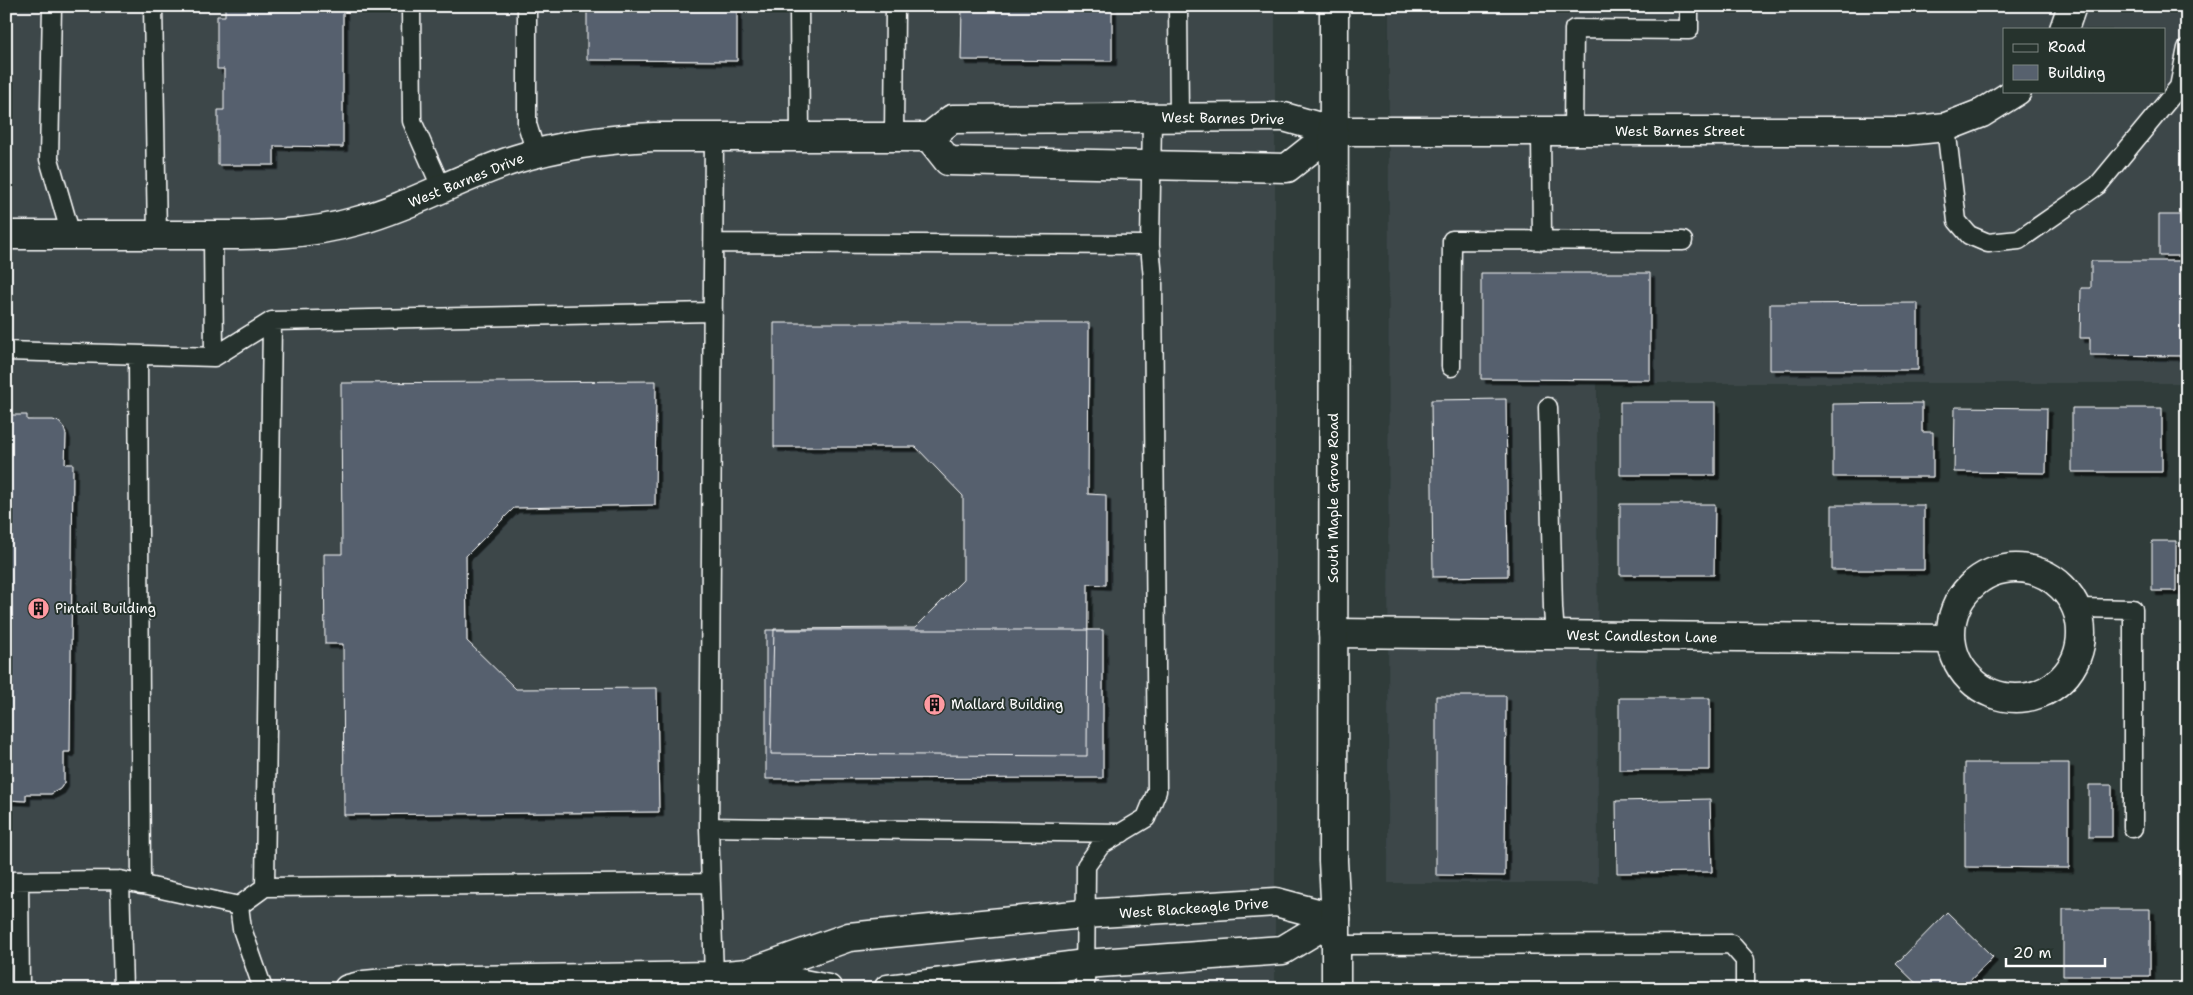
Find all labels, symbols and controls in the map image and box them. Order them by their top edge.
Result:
legend [2003,28,2166,92]
text: Road [2048,37,2086,57]
text: Building [2048,63,2105,83]
street label: West Barnes Drive [1161,108,1285,128]
street label: West Barnes Street [1615,122,1745,140]
street label: West Barnes Drive [405,149,527,211]
street label: South Maple Grove Road [1324,413,1342,583]
building icon: Pintail Building [27,596,51,620]
place label: Pintail Building [55,599,156,617]
street label: West Candleston Lane [1566,626,1718,646]
building icon: Mallard Building [923,692,947,716]
place label: Mallard Building [951,695,1063,713]
street label: West Blackeagle Drive [1119,894,1269,922]
scale bar [2006,935,2104,967]
text: 20 m [2013,943,2052,963]

